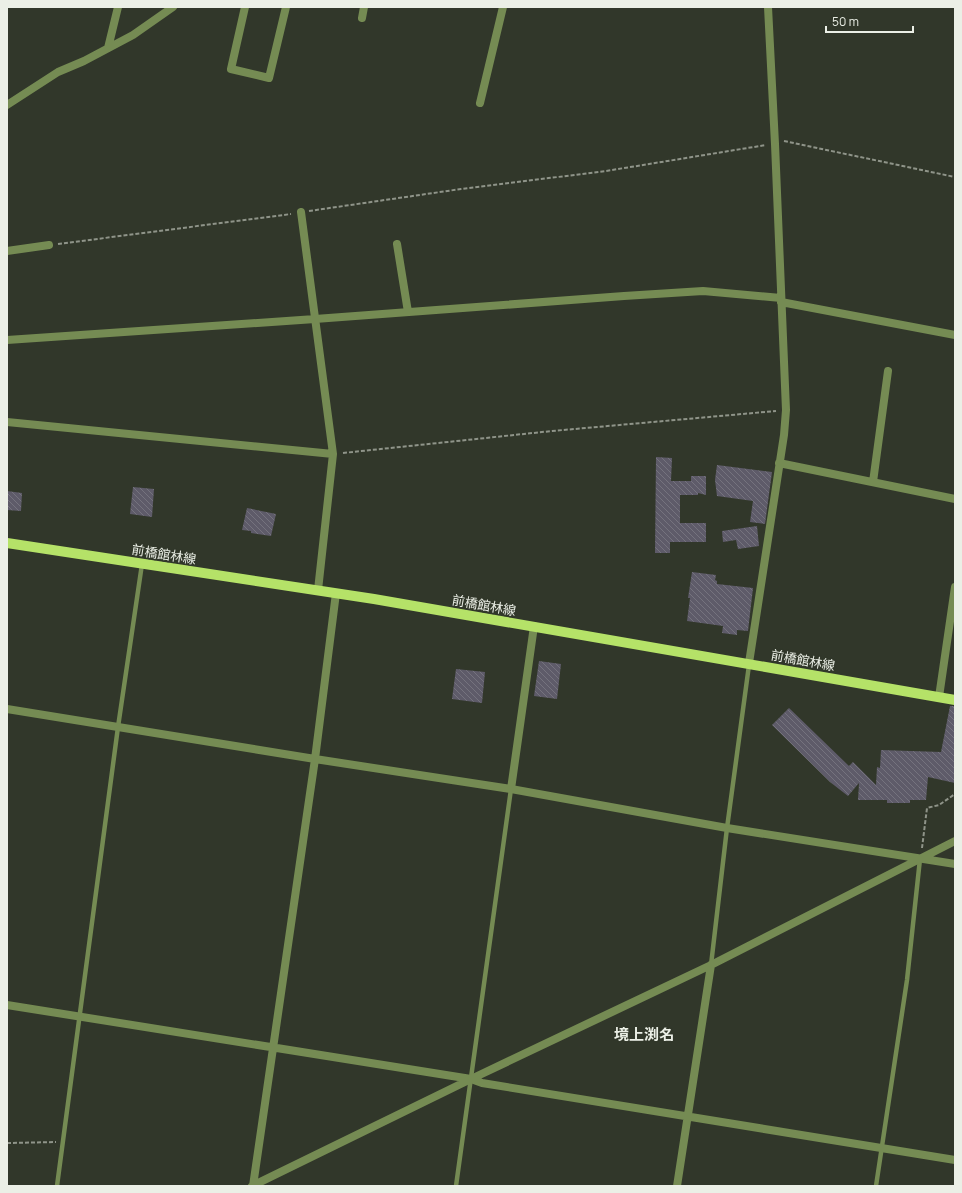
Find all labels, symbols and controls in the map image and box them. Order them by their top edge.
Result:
scale bar [826,8,913,34]
text: 50 m [832,13,859,30]
street label: 前橋館林線 [130,540,198,568]
street label: 前橋館林線 [450,590,518,620]
street label: 前橋館林線 [769,645,837,675]
district label: 境上渕名 [614,1024,674,1045]

